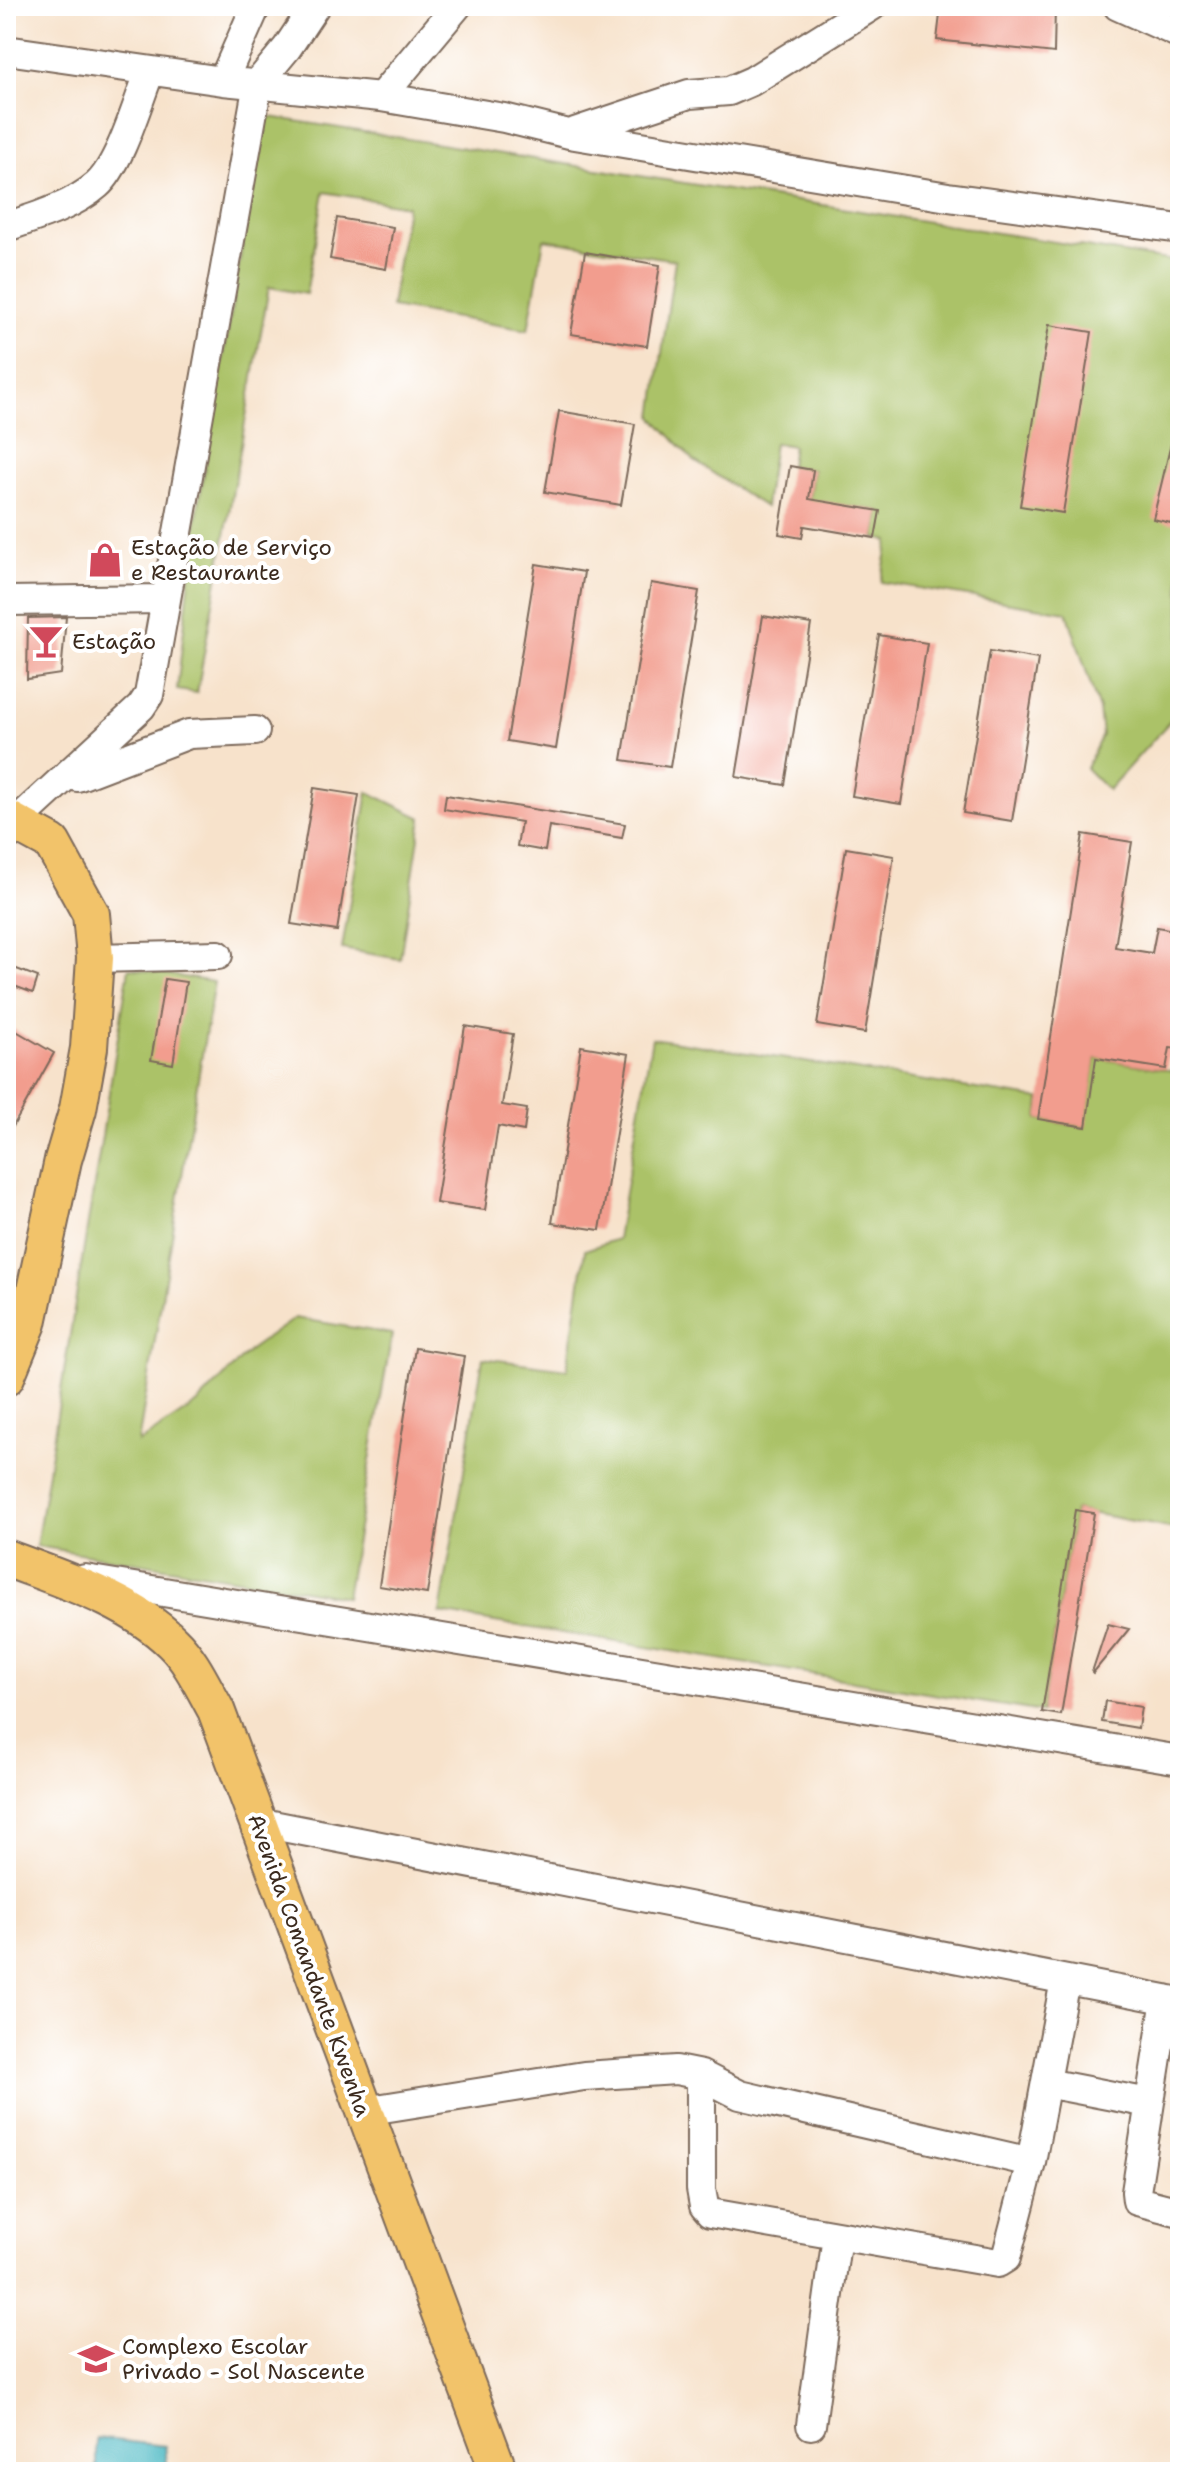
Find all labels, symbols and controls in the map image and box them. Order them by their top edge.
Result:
place label: Estação de Serviço e Restaurante [131,533,332,587]
shop icon: Estação de Serviço e Restaurante [86,541,124,579]
bar icon: Estação [27,622,65,660]
place label: Estação [72,627,156,656]
street label: Avenida Comandante Kwenha [241,1810,378,2121]
place label: Complexo Escolar Privado - Sol Nascente [122,2332,365,2386]
school or university icon: Complexo Escolar Privado - Sol Nascente [77,2340,115,2378]

